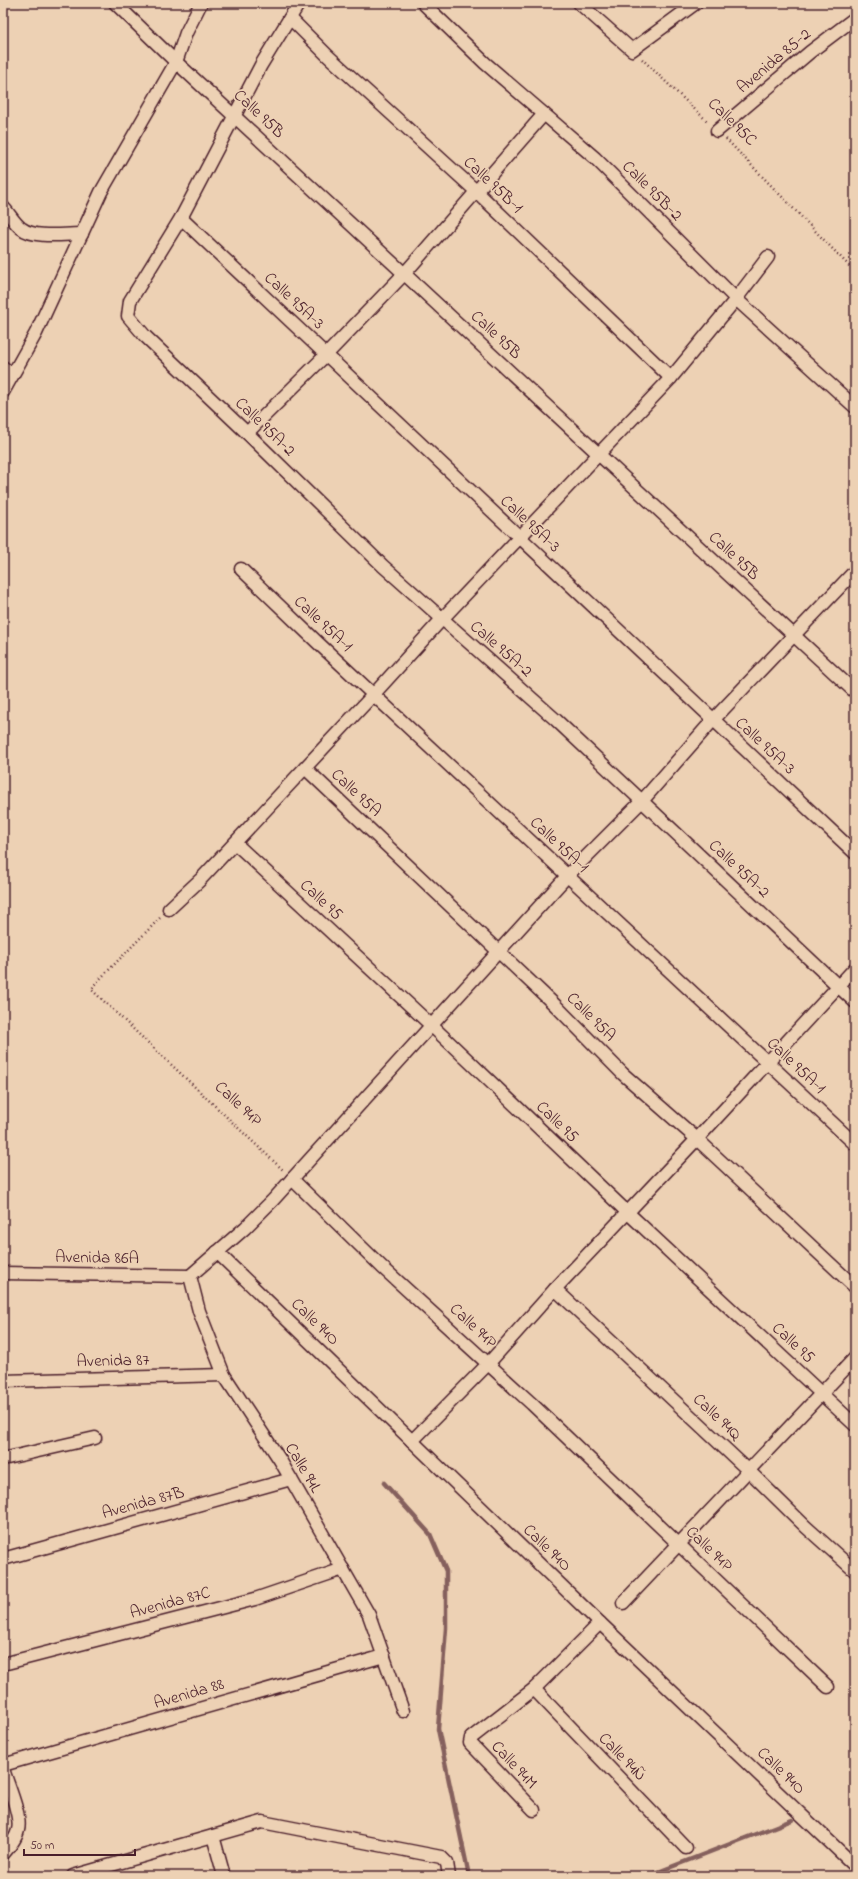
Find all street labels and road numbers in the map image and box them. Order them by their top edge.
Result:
street label: Avenida 85-2 [731,22,817,100]
street label: Calle 95B [228,84,290,144]
street label: Calle 95C [702,92,762,152]
street label: Calle 95B-1 [457,151,529,220]
street label: Calle 95B-2 [616,155,688,227]
street label: Calle 95A-3 [258,266,330,336]
street label: Calle 95B [465,305,527,365]
street label: Calle 95A-2 [229,392,301,462]
street label: Calle 95A-3 [494,489,566,559]
street label: Calle 95B [703,526,765,586]
street label: Calle 95A-1 [288,590,359,659]
street label: Calle 95A-2 [464,615,538,683]
street label: Calle 95A-3 [729,711,801,781]
street label: Calle 95A [325,763,387,823]
street label: Calle 95A-1 [524,811,595,880]
street label: Calle 95A-2 [703,834,775,904]
street label: Calle 95 [294,873,348,927]
street label: Calle 95A [560,986,622,1048]
street label: Calle 95A-1 [761,1032,832,1101]
street label: Calle 94P [209,1075,268,1133]
street label: Calle 95 [530,1095,584,1149]
street label: Avenida 86A [55,1245,139,1271]
street label: Calle 94O [285,1292,345,1352]
street label: Calle 94P [444,1297,503,1355]
street label: Calle 95 [766,1316,820,1370]
street label: Avenida 87 [76,1348,150,1374]
street label: Calle 94Q [687,1388,748,1447]
street label: Calle 94L [278,1438,328,1498]
street label: Avenida 87B [99,1480,187,1526]
street label: Calle 94O [517,1518,577,1578]
street label: Calle 94P [680,1520,738,1578]
street label: Avenida 87C [127,1580,213,1626]
street label: Avenida 88 [151,1672,227,1716]
street label: Calle 94Ñ [592,1727,652,1787]
street label: Calle 94M [485,1735,543,1795]
street label: Calle 94O [751,1741,811,1801]

